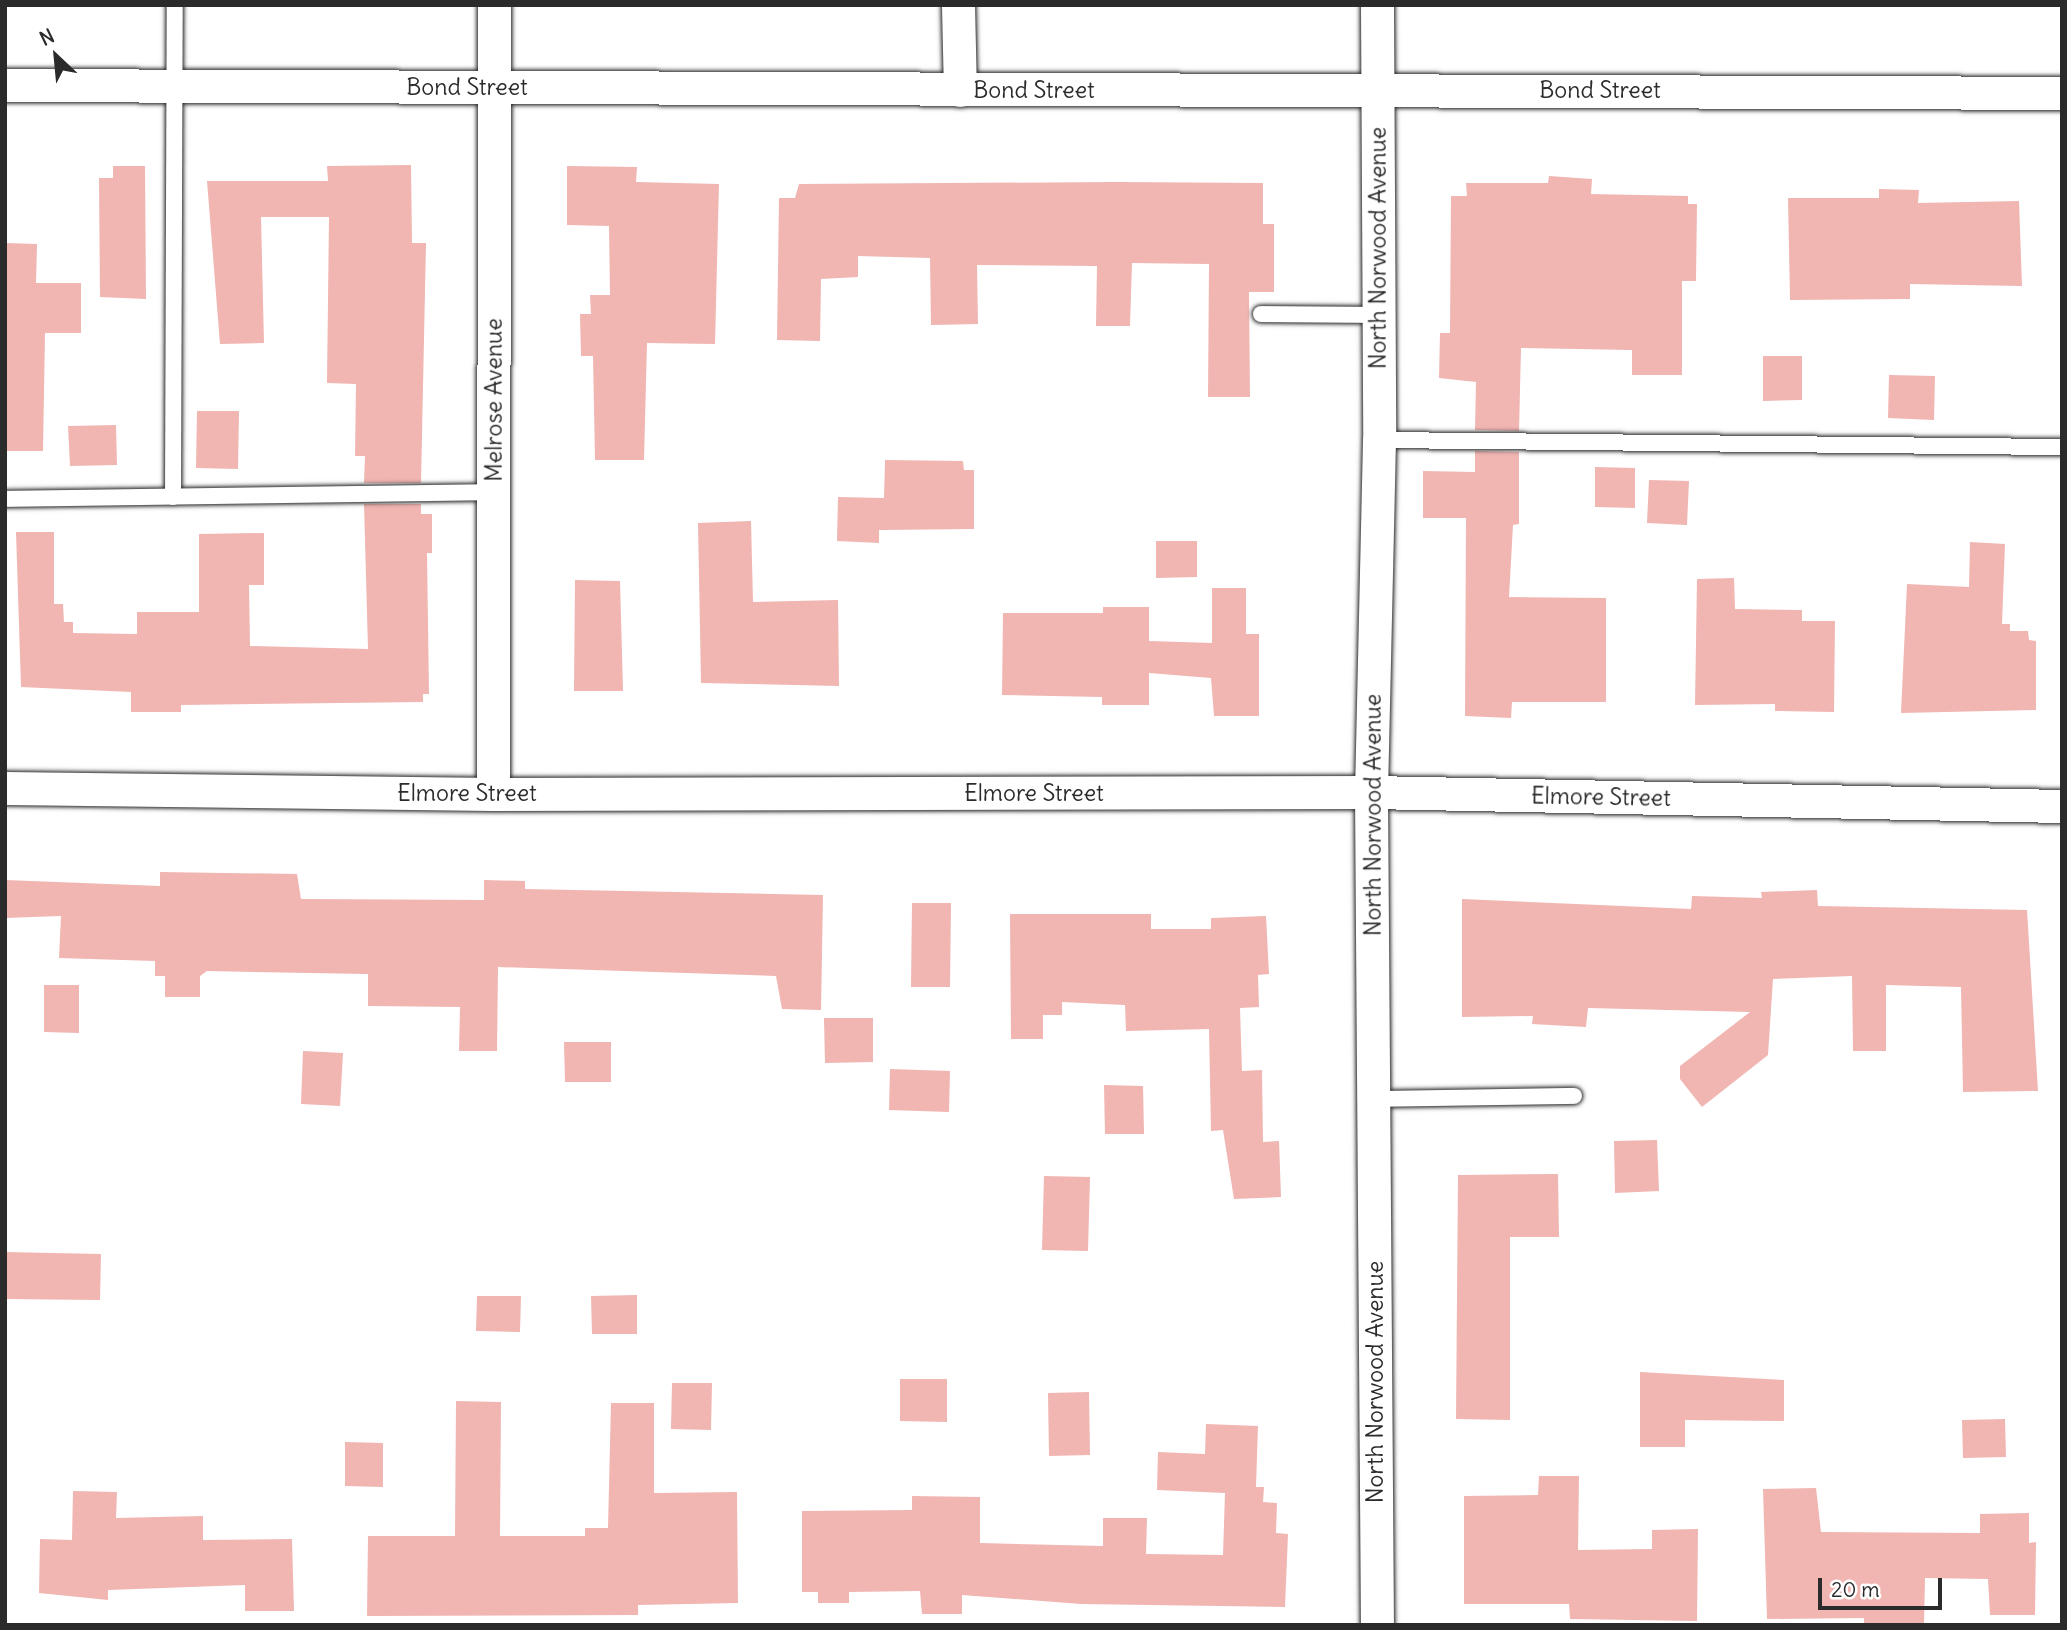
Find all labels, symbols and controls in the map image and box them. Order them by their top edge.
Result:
north arrow [21,21,91,91]
text: N [36,23,58,51]
street label: Bond Street [406,73,528,101]
street label: Bond Street [973,76,1095,104]
street label: Bond Street [1539,76,1661,104]
street label: North Norwood Avenue [1364,127,1392,369]
street label: Melrose Avenue [480,318,508,482]
street label: North Norwood Avenue [1359,694,1387,936]
street label: Elmore Street [397,779,537,807]
street label: Elmore Street [964,779,1104,807]
street label: Elmore Street [1531,782,1671,812]
street label: North Norwood Avenue [1361,1261,1389,1503]
scale bar [1822,1564,1946,1608]
text: 20 m [1831,1576,1880,1603]

